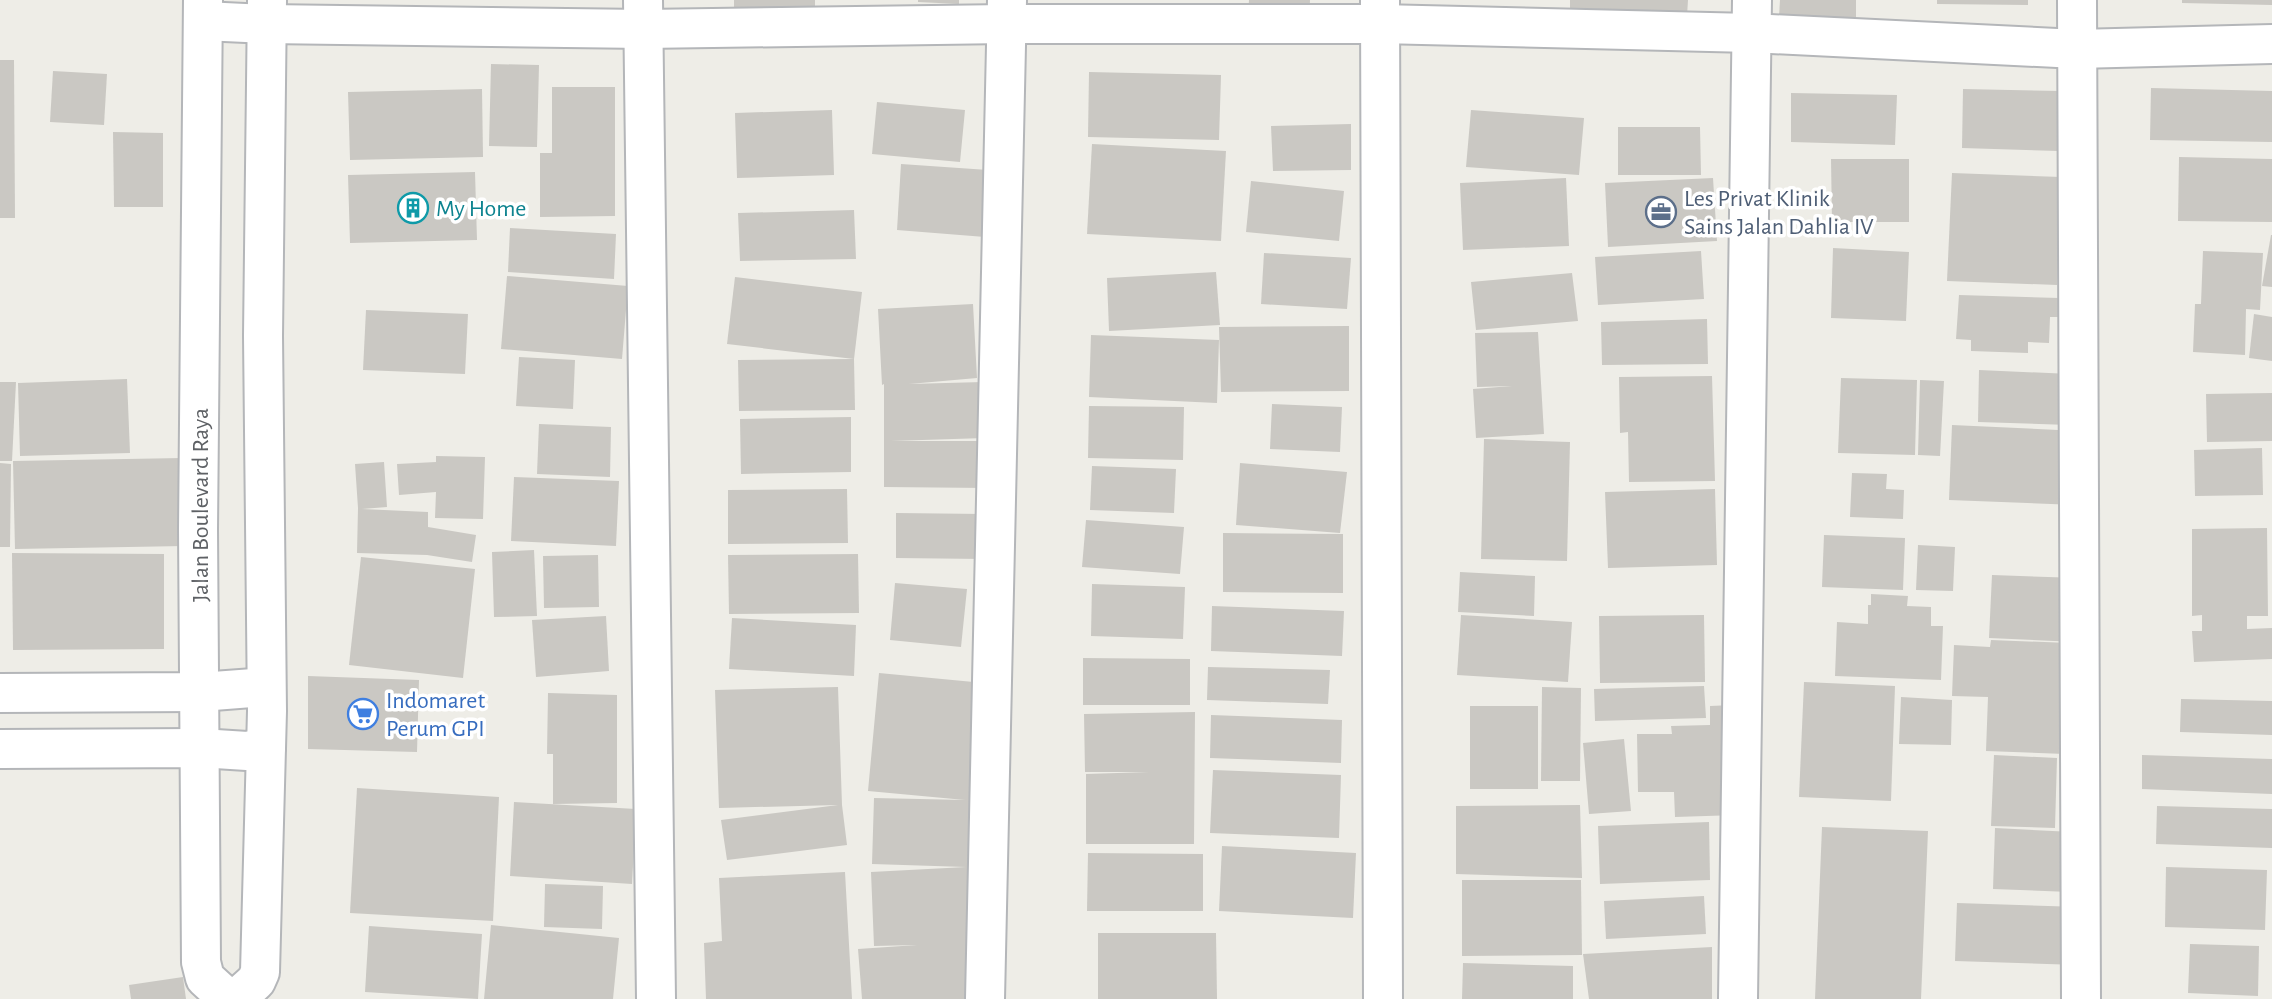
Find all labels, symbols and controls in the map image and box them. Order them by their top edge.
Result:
place label: Les Privat Klinik Sains Jalan Dahlia IV [1684,187,1874,239]
building icon: My Home [396,191,430,225]
office icon: Les Privat Klinik Sains Jalan Dahlia IV [1644,195,1678,229]
place label: My Home [436,197,526,221]
street label: Jalan Boulevard Raya [189,408,213,602]
place label: Indomaret Perum GPI [386,689,485,741]
supermarket icon: Indomaret Perum GPI [346,697,380,731]

